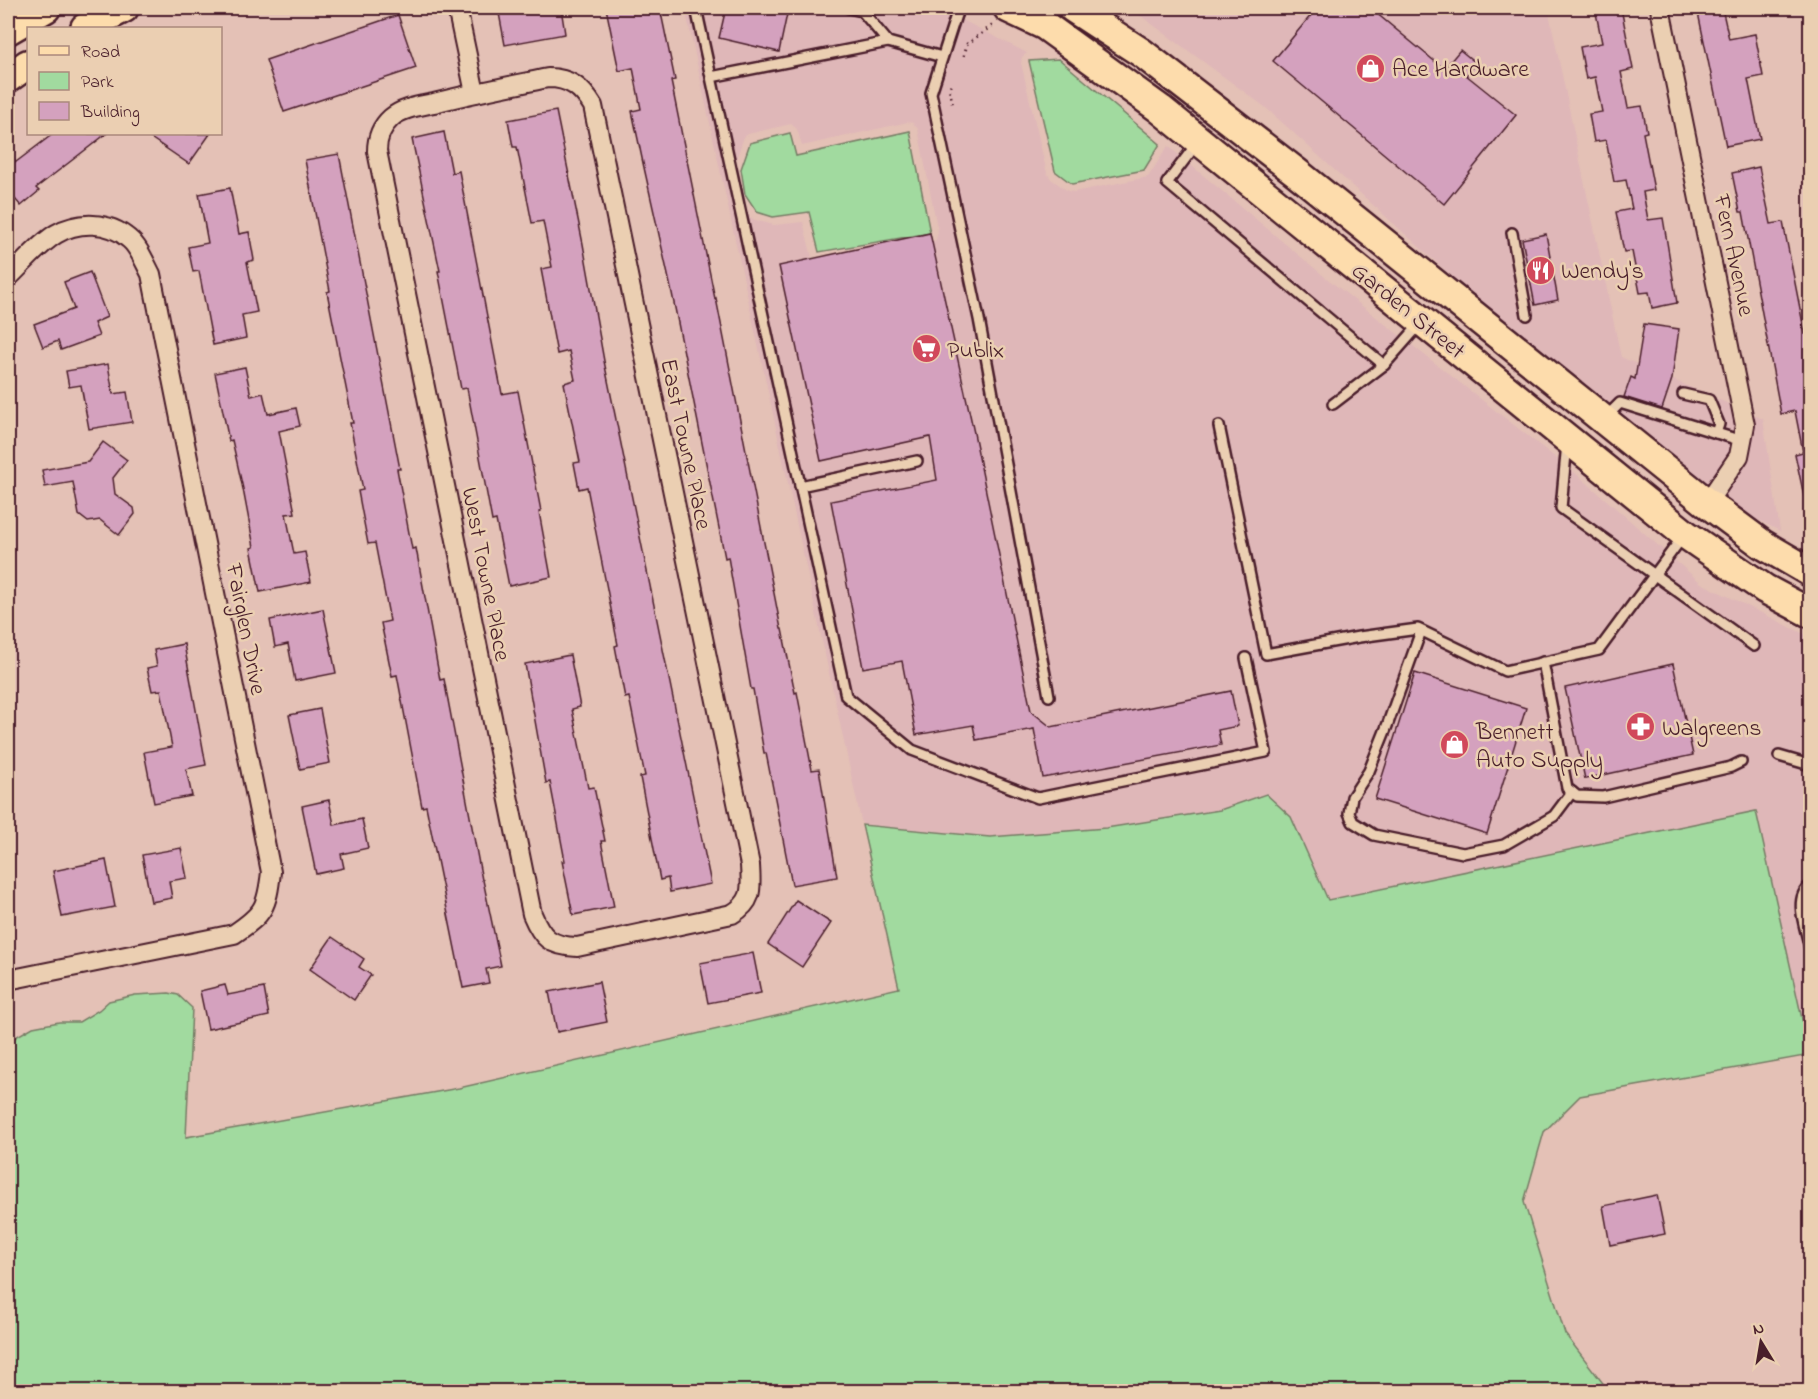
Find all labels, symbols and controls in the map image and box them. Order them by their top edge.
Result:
legend [27,27,222,135]
text: Road [81,40,120,66]
shop icon: Ace Hardware [1355,52,1387,84]
place label: Ace Hardware [1392,53,1529,88]
text: Park [81,70,114,96]
text: Building [80,100,140,127]
street label: Fern Avenue [1702,191,1763,320]
restaurant icon: Wendy's [1524,254,1556,286]
street label: Garden Street [1343,255,1472,369]
place label: Wendy's [1561,255,1644,291]
supermarket icon: Publix [910,333,942,365]
place label: Publix [947,334,1004,369]
street label: East Towne Place [649,356,720,534]
street label: West Towne Place [451,485,519,664]
street label: Fairglen Drive [215,560,274,698]
pharmacy icon: Walgreens [1625,711,1657,743]
place label: Walgreens [1662,712,1761,747]
place label: Bennett Auto Supply [1475,716,1603,780]
shop icon: Bennett Auto Supply [1439,729,1471,761]
north arrow [1731,1312,1791,1372]
text: N [1751,1316,1766,1342]

